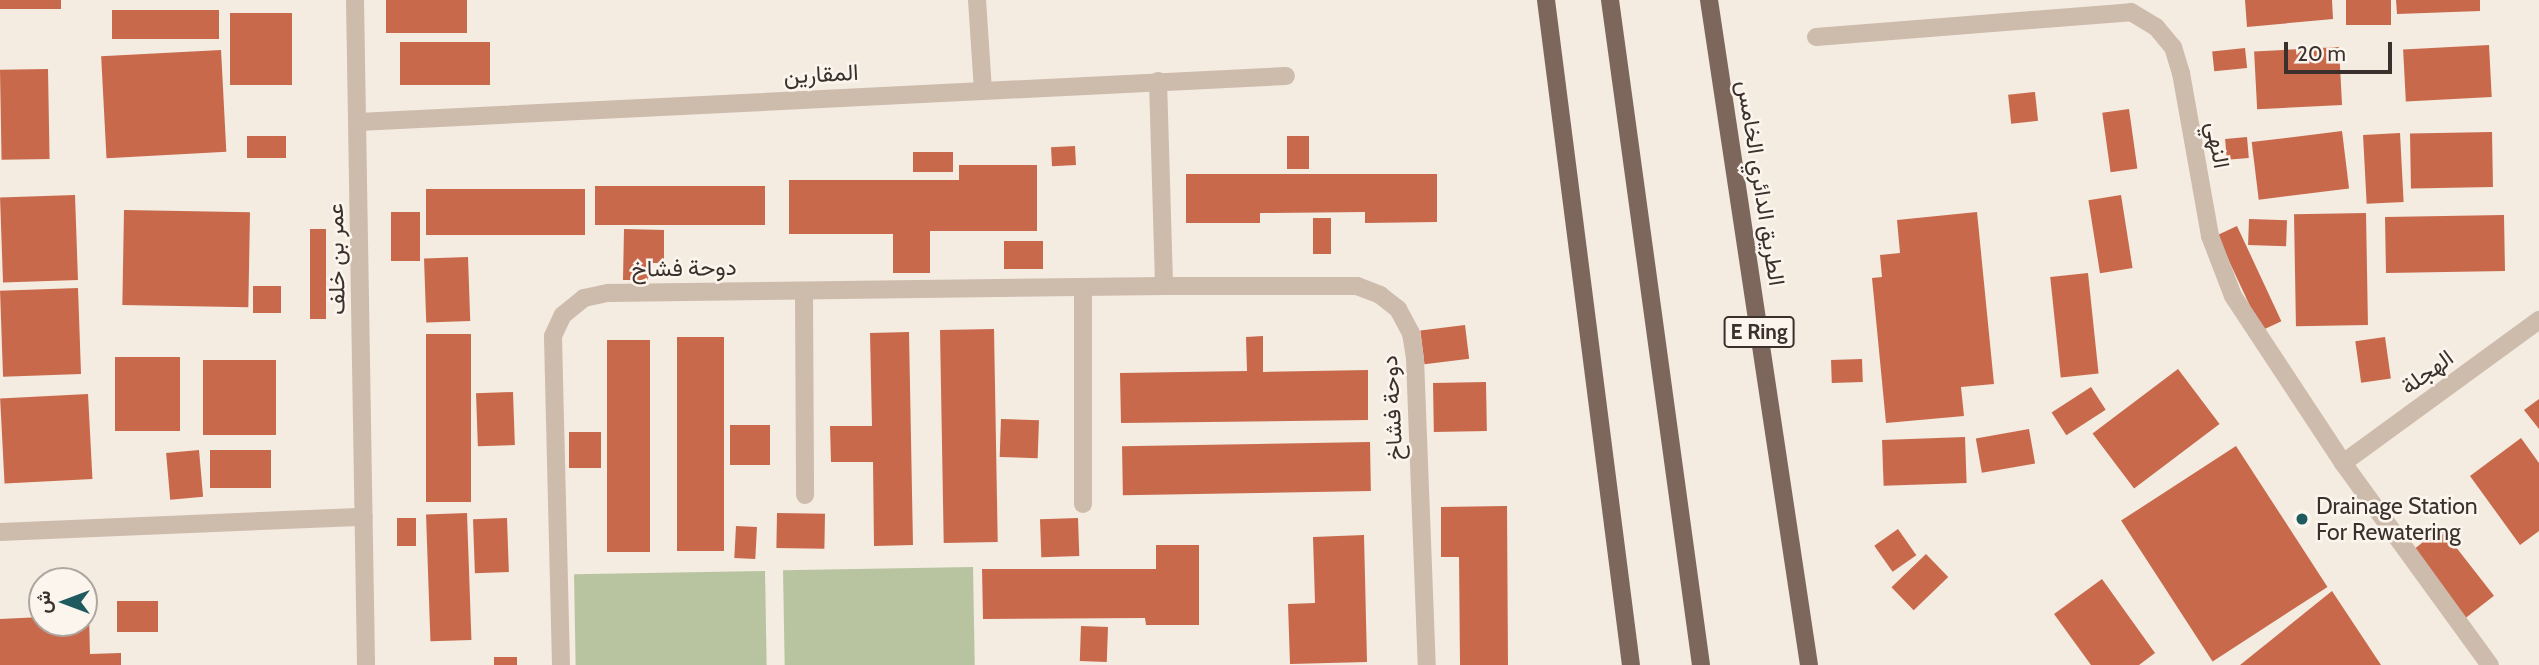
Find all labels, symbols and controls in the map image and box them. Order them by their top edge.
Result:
scale bar [2287,28,2396,72]
text: 20 m [2297,41,2346,66]
street label: المقارين [783,58,859,90]
street label: الطريق الدائري الخامس [1731,78,1791,288]
street label: النهي [2200,119,2236,171]
street label: عمر بن خلف [321,203,351,315]
street label: دوحة فشاخ [631,253,737,283]
road number: E Ring [1722,314,1796,350]
street label: الهجلة [2395,344,2459,400]
street label: دوحة فشاخ [1375,355,1409,461]
place label: Drainage Station For Rewatering [2316,492,2478,546]
marker: Drainage Station For Rewatering [2294,511,2310,527]
north arrow [28,567,98,637]
text: ش [32,591,55,613]

